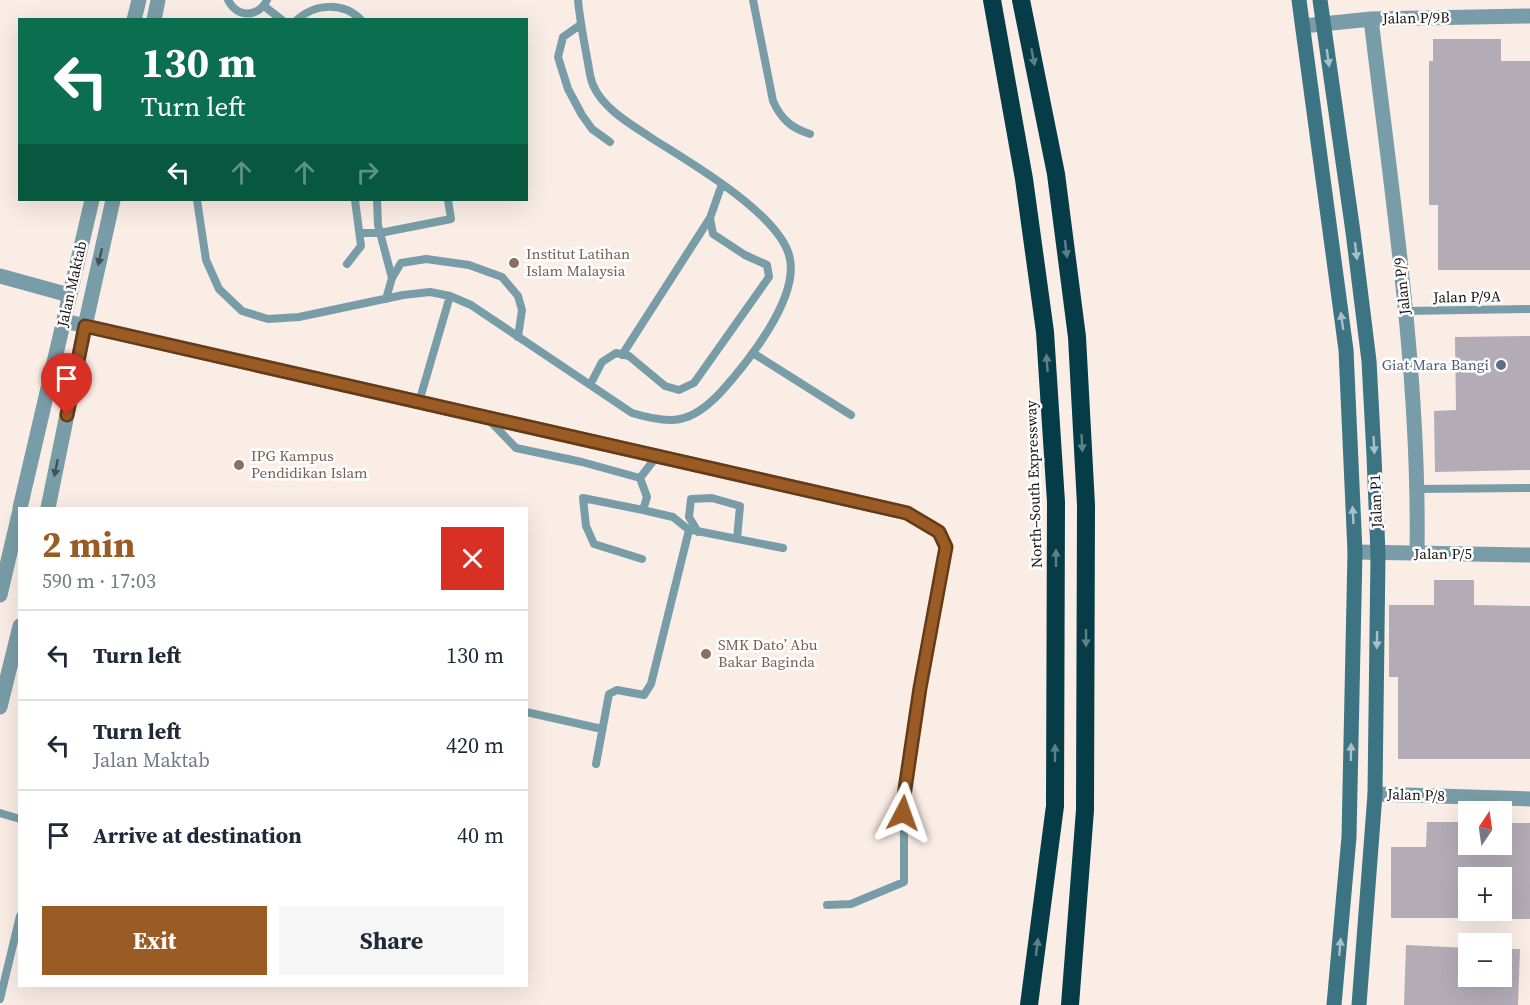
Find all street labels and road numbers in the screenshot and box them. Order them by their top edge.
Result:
street label: Jalan P/9B [1381,6,1450,29]
street label: Jalan Maktab [51,239,92,330]
street label: Jalan P/9 [1388,256,1415,317]
street label: Jalan P/9A [1432,285,1501,308]
street label: North–South Expressway [1020,399,1047,568]
street label: Jalan P1 [1364,474,1387,529]
street label: Jalan P/5 [1413,543,1472,564]
street label: Jalan P/8 [1386,783,1445,806]

